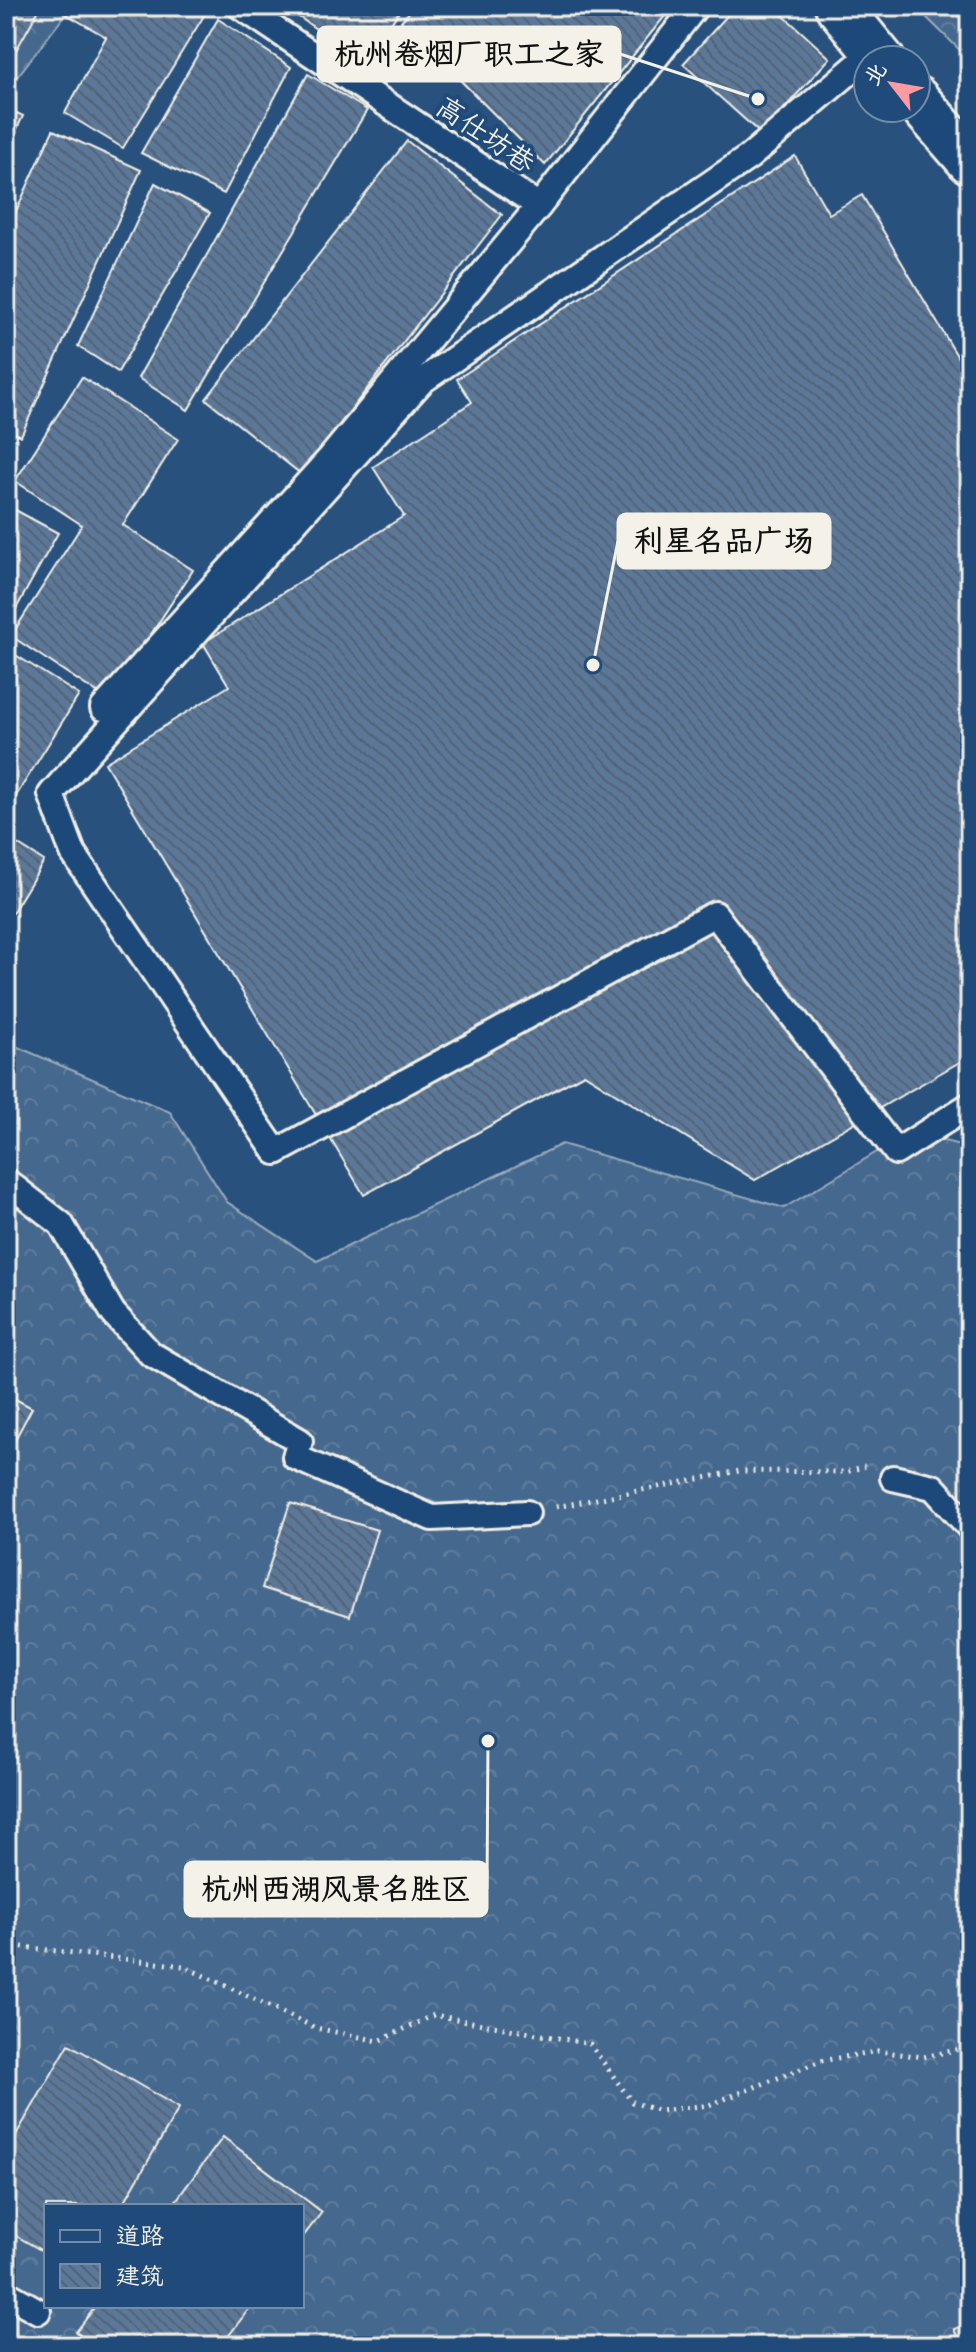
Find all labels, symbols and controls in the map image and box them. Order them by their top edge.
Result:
callout: 杭州卷烟厂职工之家 [318,27,620,81]
text: 杭州卷烟厂职工之家 [334,37,604,73]
north arrow [852,44,932,124]
text: 北 [859,58,893,91]
street label: 高仕坊巷 [430,90,542,181]
callout: 利星名品广场 [618,514,830,568]
text: 利星名品广场 [634,524,814,560]
callout: 杭州西湖风景名胜区 [185,1862,487,1916]
text: 杭州西湖风景名胜区 [201,1872,471,1908]
legend [44,2204,304,2308]
text: 道路 [116,2222,164,2251]
text: 建筑 [116,2262,164,2291]

